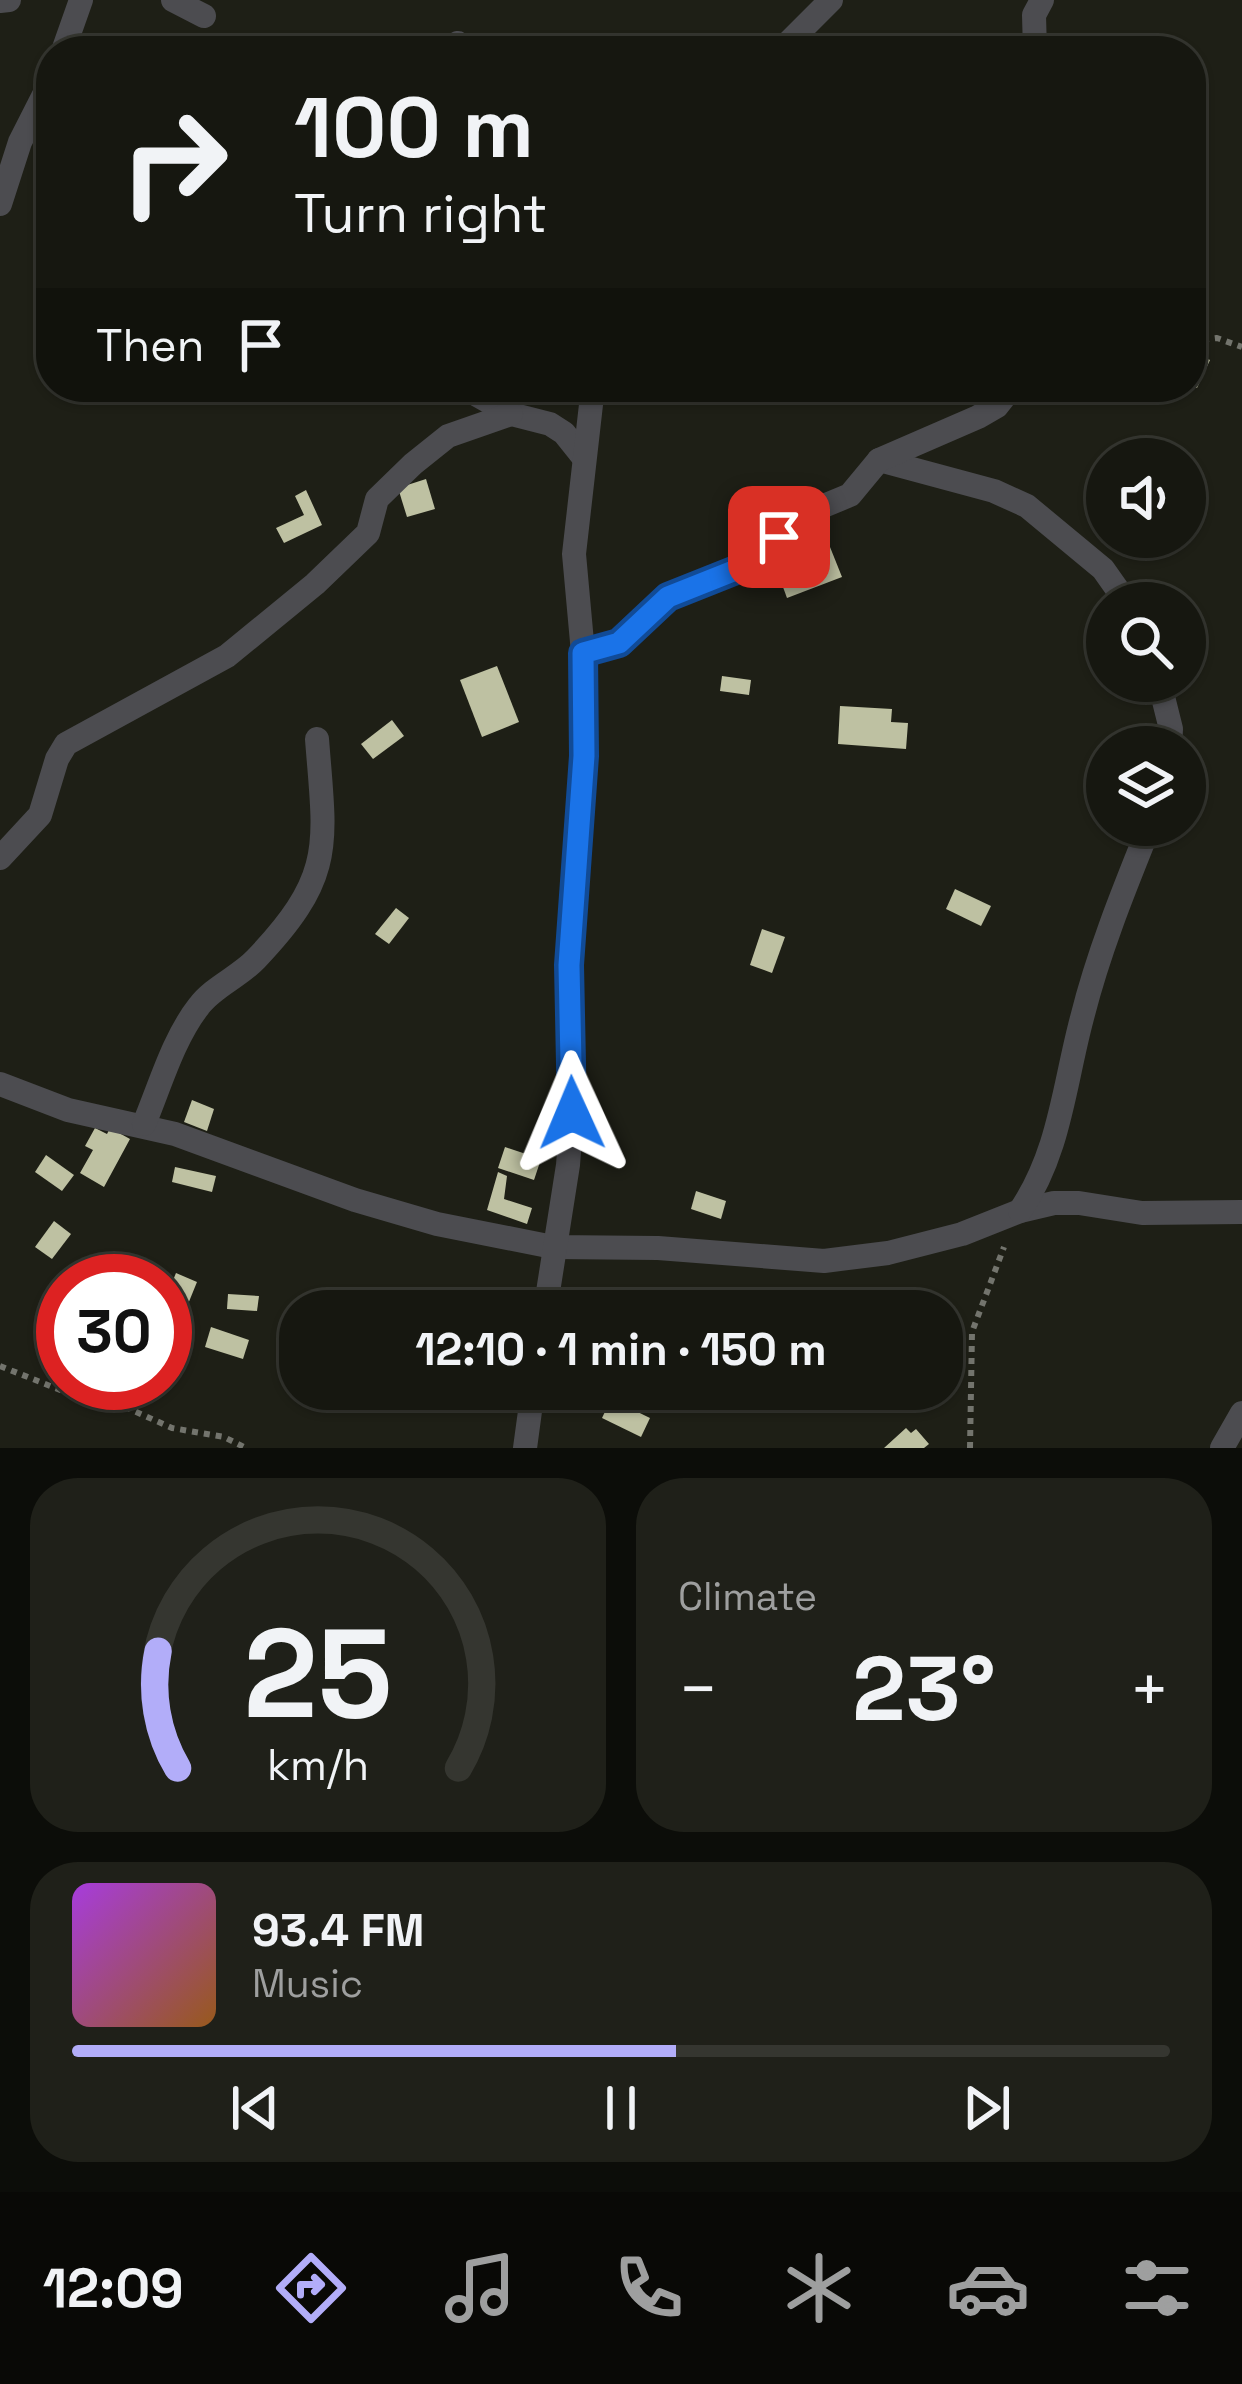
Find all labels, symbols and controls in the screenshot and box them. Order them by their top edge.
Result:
text: 100 m [294,74,534,182]
icon: right [96,84,252,240]
text: Turn right [294,179,547,248]
icon: arrive [228,312,294,378]
text: Then [96,317,204,374]
map controls [1086,438,1206,846]
button: sound [1086,438,1206,558]
pin [728,486,830,588]
icon: arrive [746,504,812,570]
button: search [1086,582,1206,702]
button: layers [1086,726,1206,846]
position arrow [509,1050,635,1176]
speed limit sign: 30 [36,1254,192,1410]
text: 12:10 · 1 min · 150 m [415,1321,827,1378]
text: Climate [678,1572,817,1621]
text: 25 [243,1594,393,1753]
text: 23° [852,1631,996,1746]
text: − [678,1647,719,1731]
text: + [1129,1647,1170,1731]
text: km/h [267,1738,369,1793]
text: 93.4 FM [252,1902,424,1959]
text: Music [252,1959,363,2008]
icon: previous [222,2075,288,2141]
icon: pause [588,2075,654,2141]
icon: next [954,2075,1020,2141]
icon: directions [269,2246,353,2330]
icon: music [438,2246,522,2330]
icon: phone [607,2246,691,2330]
icon: climate [777,2246,861,2330]
icon: car [946,2246,1030,2330]
icon: filters [1115,2246,1199,2330]
text: 12:09 [43,2254,184,2323]

